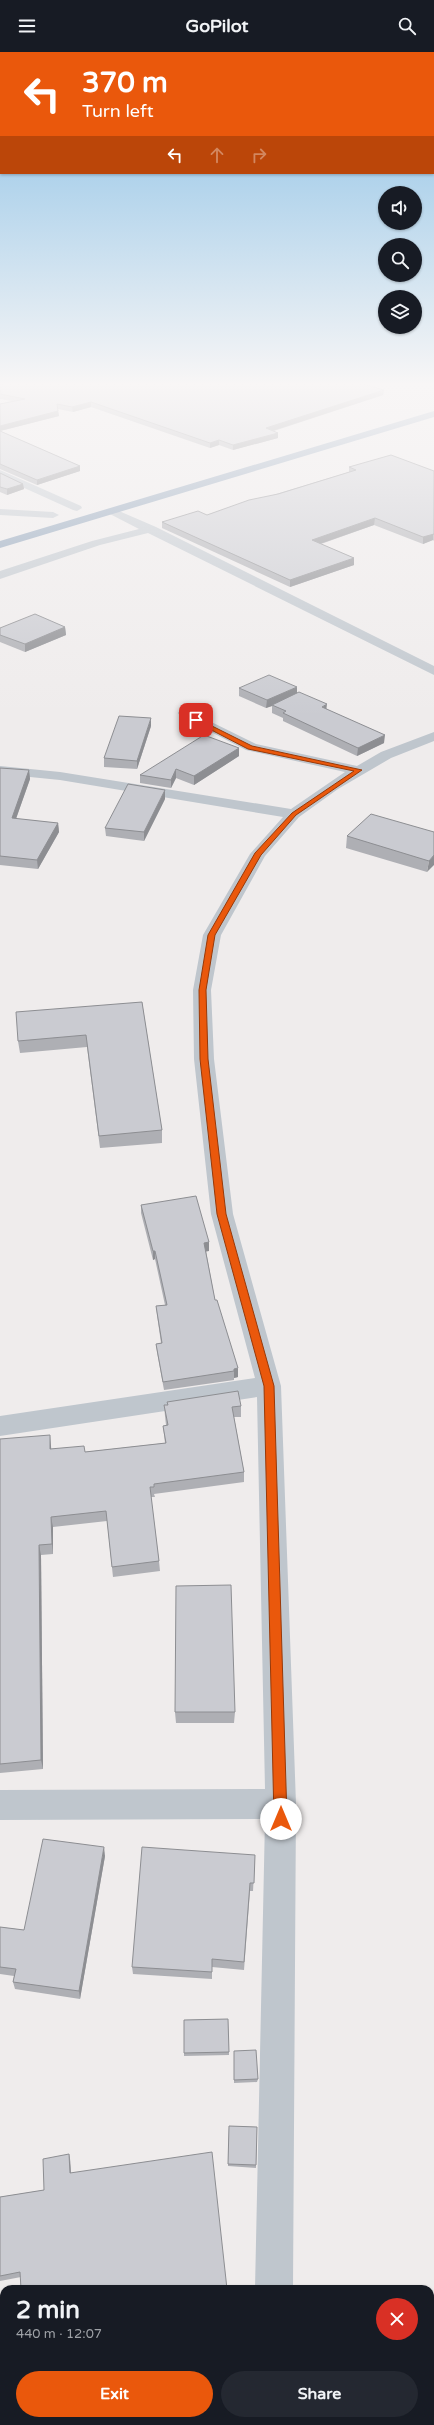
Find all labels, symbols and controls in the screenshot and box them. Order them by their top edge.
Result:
icon: menu [16,15,38,37]
text: GoPilot [186,15,248,37]
icon: search [396,15,418,37]
text: 370 m [82,66,168,100]
icon: left [16,68,68,120]
text: Turn left [82,100,154,122]
icon: left [164,144,186,166]
icon: ahead [206,144,228,166]
icon: right [248,144,270,166]
map controls [378,186,422,334]
button: sound [378,186,422,230]
button: search [378,238,422,282]
button: layers [378,290,422,334]
pin [179,703,213,737]
icon: arrive [185,709,207,731]
position arrow [260,1798,302,1840]
text: 2 min [16,2296,80,2325]
button: close [376,2298,418,2340]
text: 440 m · 12:07 [16,2326,102,2342]
button: Exit [16,2371,213,2417]
button: Share [221,2371,418,2417]

